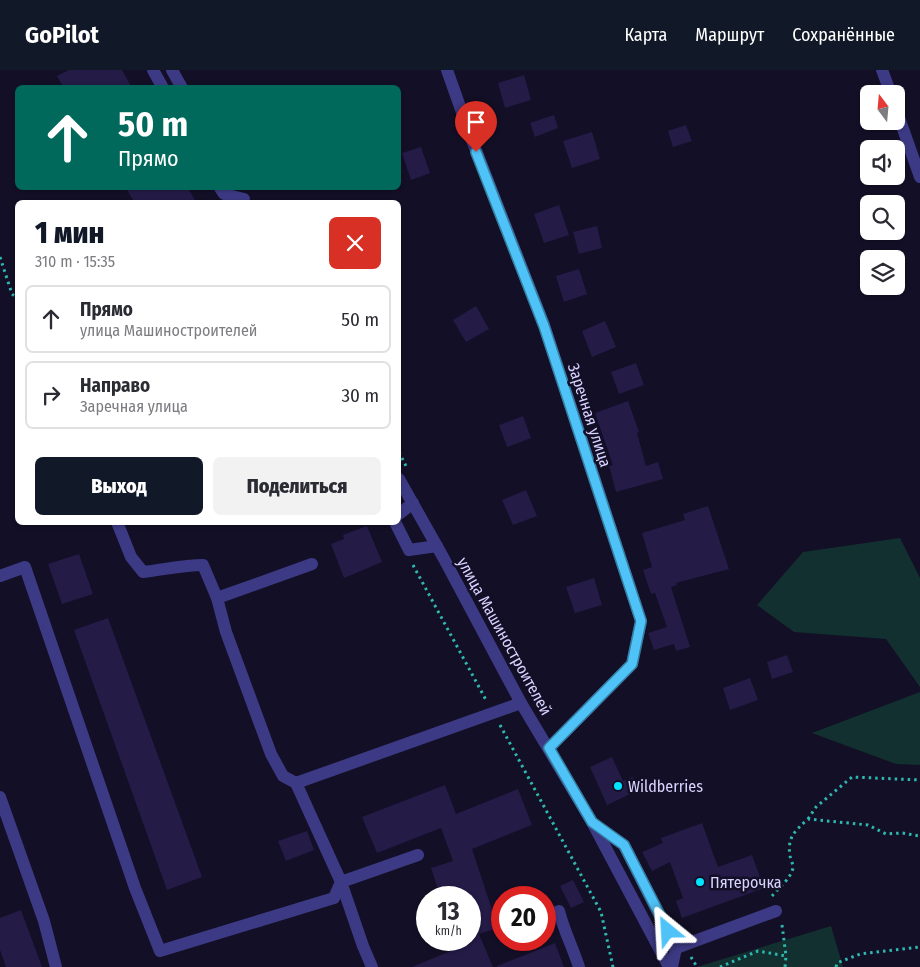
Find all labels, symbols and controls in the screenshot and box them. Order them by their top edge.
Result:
text: GoPilot [25,21,99,49]
text: Карта [624,24,667,46]
text: Маршрут [695,24,764,46]
text: Сохранённые [792,24,895,46]
north arrow [860,85,905,130]
map controls [860,85,905,295]
pin [455,101,497,152]
text: 50 m [118,103,188,145]
icon: ahead [35,105,100,170]
icon: arrive [462,108,490,136]
button: sound [860,140,905,185]
text: Прямо [118,145,179,172]
button: search [860,195,905,240]
text: 1 мин [35,215,104,251]
button: close [329,217,381,269]
button: layers [860,250,905,295]
text: 310 m · 15:35 [35,252,115,271]
text: Прямо [80,298,133,321]
icon: ahead [37,305,65,333]
text: 50 m [341,308,379,331]
text: улица Машиностроителей [80,321,257,340]
street label: Заречная улица [564,361,615,470]
text: Направо [80,374,150,397]
icon: right [37,381,65,409]
text: 30 m [341,384,379,407]
text: Заречная улица [80,397,188,416]
button: Выход [35,457,203,515]
button: Поделиться [213,457,381,515]
street label: улица Машиностроителей [453,554,556,718]
place label: Wildberries [628,777,703,796]
marker: Wildberries [612,780,624,792]
place label: Пятерочка [710,873,782,892]
marker: Пятерочка [694,876,706,888]
speed limit sign: 20 [491,886,556,951]
text: 13 [437,897,460,927]
position arrow [641,904,693,956]
text: km/h [435,924,462,938]

